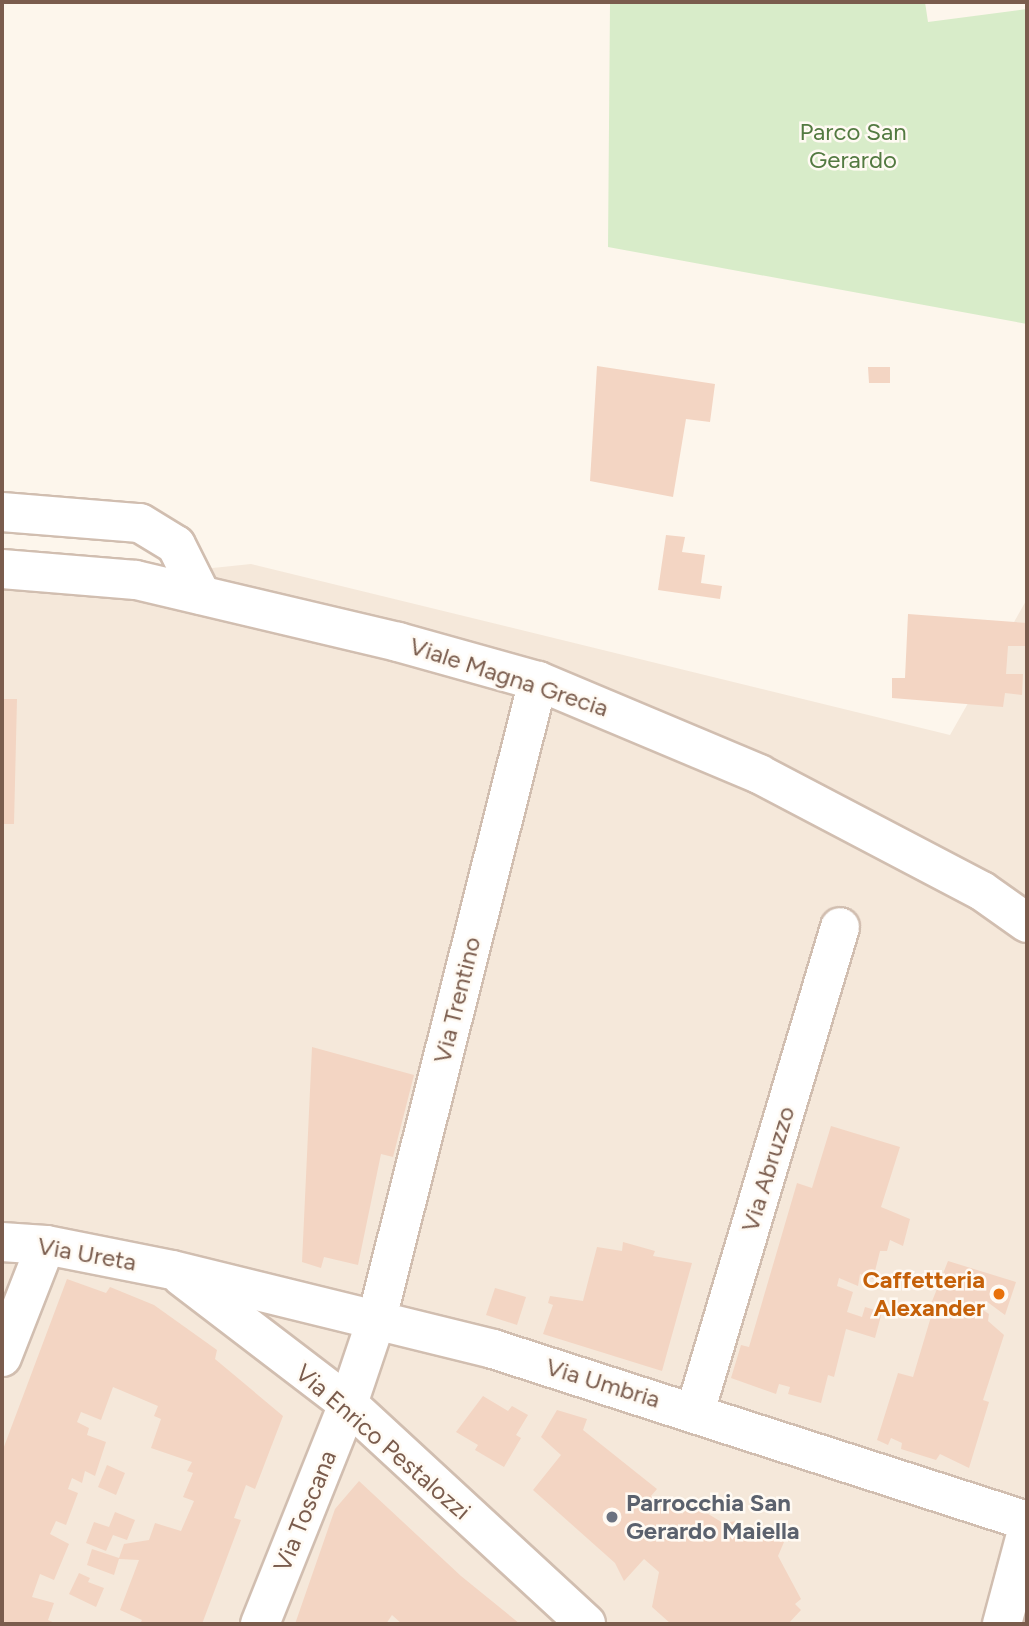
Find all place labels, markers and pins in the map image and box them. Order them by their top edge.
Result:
place label: Caffetteria Alexander [862,1266,985,1322]
marker: Caffetteria Alexander [991,1286,1007,1302]
place label: Parrocchia San Gerardo Maiella [626,1489,800,1545]
marker: Parrocchia San Gerardo Maiella [604,1509,620,1525]

